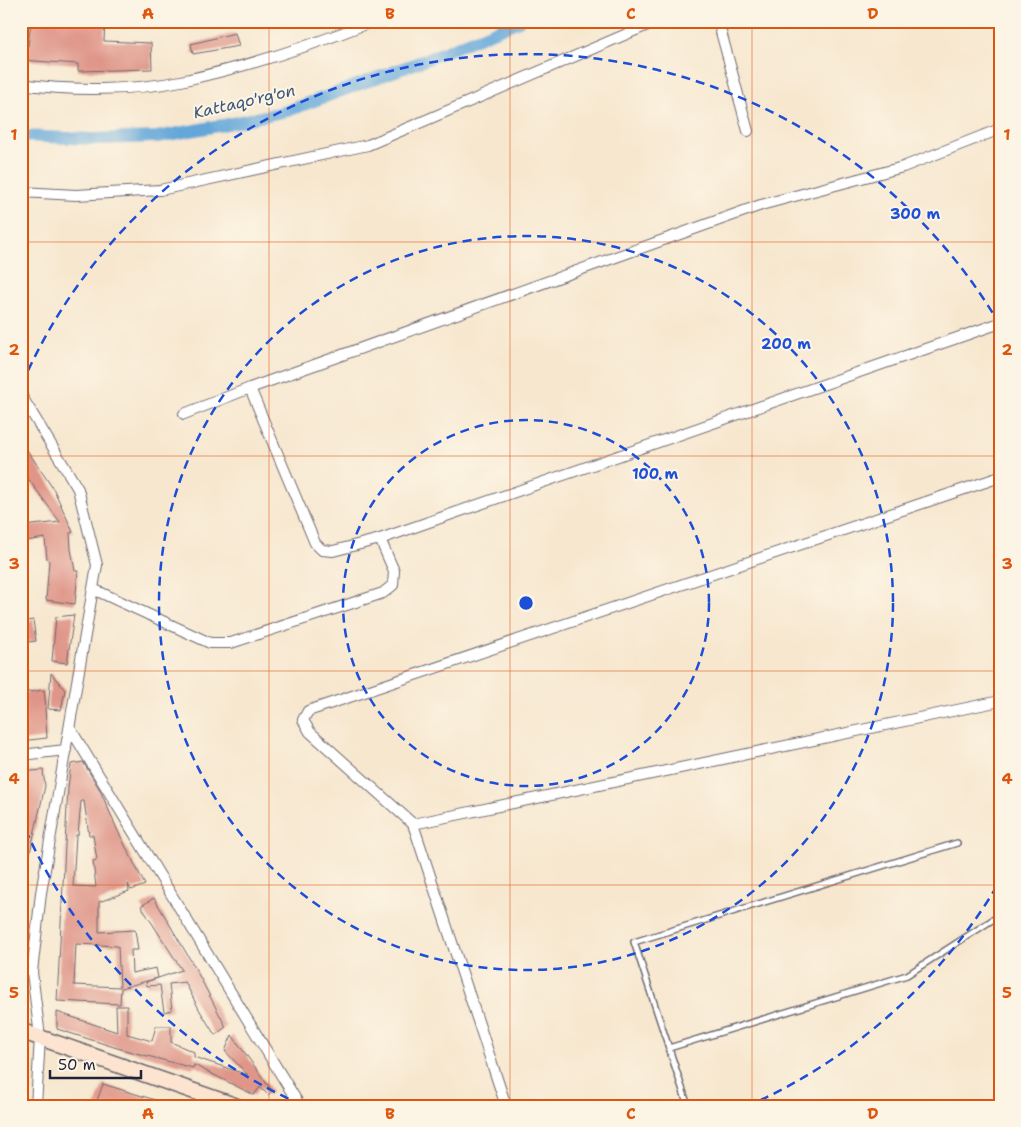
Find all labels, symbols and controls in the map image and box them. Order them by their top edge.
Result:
text: A [142,3,154,24]
text: B [385,3,395,24]
text: C [626,3,636,24]
text: D [867,3,879,24]
water label: Kattaqo'rg'on [191,80,297,123]
text: 1 [10,124,18,145]
text: 1 [1003,124,1011,145]
text: 300 m [890,204,940,224]
text: 200 m [761,334,811,354]
text: 2 [8,339,20,360]
text: 2 [1001,339,1013,360]
text: 100 m [632,464,678,484]
text: 3 [8,553,20,574]
text: 3 [1001,553,1013,574]
centre of rings [517,594,535,612]
text: 4 [8,768,20,789]
text: 4 [1001,768,1013,789]
text: 5 [9,982,19,1003]
text: 5 [1002,982,1012,1003]
scale bar [50,1047,141,1079]
text: 50 m [58,1055,96,1075]
text: A [142,1103,154,1124]
text: B [385,1103,395,1124]
text: C [626,1103,636,1124]
text: D [867,1103,879,1124]

